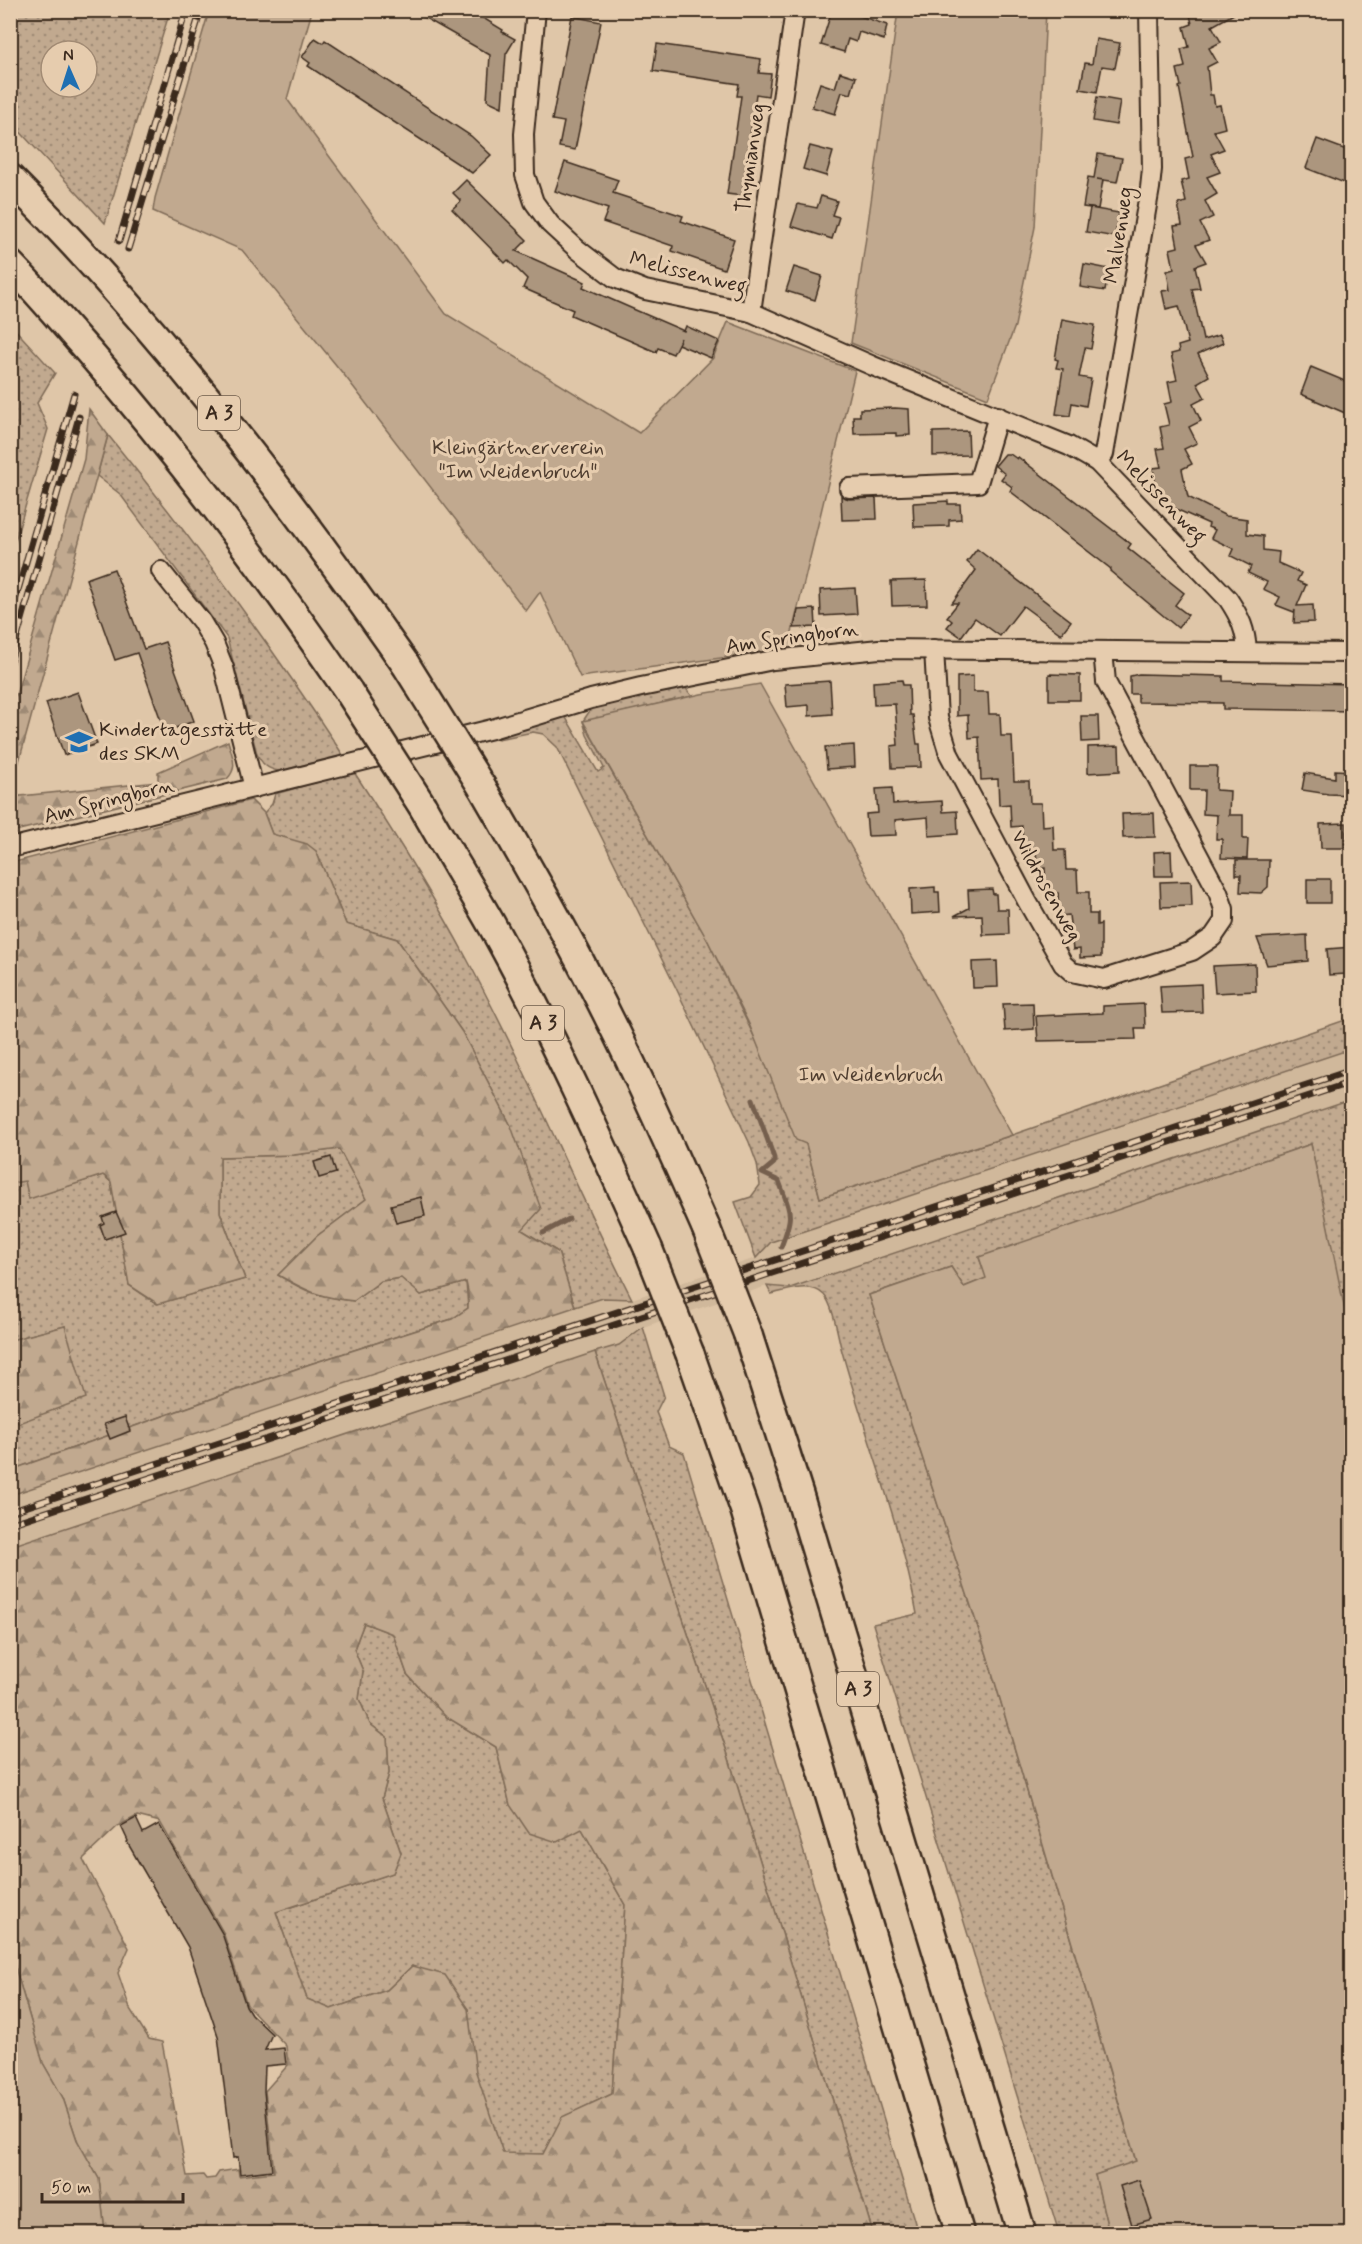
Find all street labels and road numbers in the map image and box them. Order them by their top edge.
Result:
street label: Thymianweg [729,101,773,215]
street label: Malvenweg [1098,185,1141,286]
street label: Melissenweg [626,245,750,303]
road number: A 3 [198,396,240,430]
street label: Melissenweg [1108,444,1213,551]
street label: Am Springborn [724,615,861,662]
street label: Am Springborn [41,771,178,832]
street label: Wildrosenweg [1004,825,1088,947]
road number: A 3 [522,1006,564,1040]
road number: A 3 [837,1672,879,1706]

